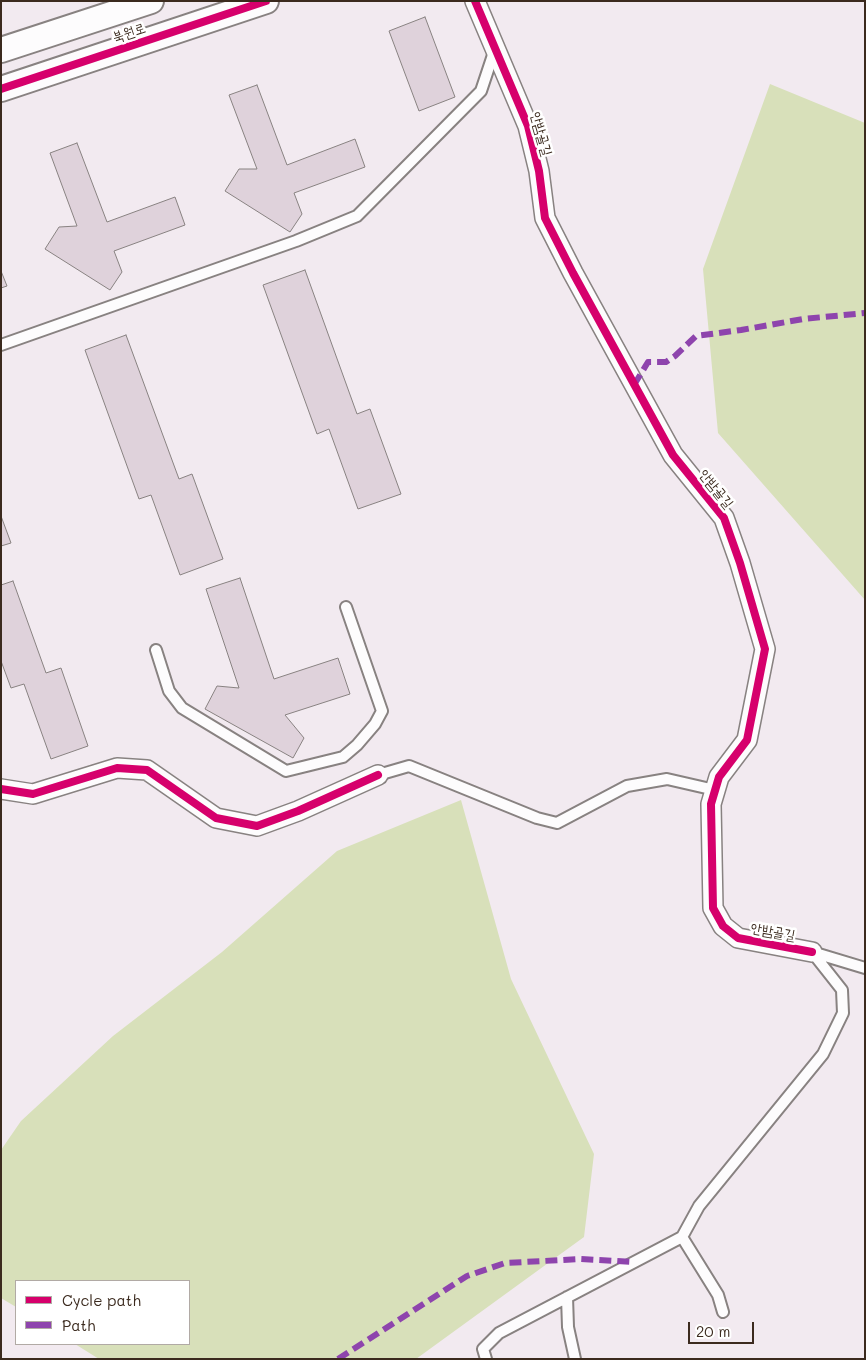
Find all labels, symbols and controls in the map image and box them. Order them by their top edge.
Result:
street label: 북원로 [110,20,148,46]
street label: 안밤골길 [527,110,555,158]
street label: 안밤골길 [695,466,737,512]
street label: 안밤골길 [749,920,797,944]
legend [15,1280,190,1345]
text: Cycle path [62,1290,141,1310]
scale bar [691,1312,757,1344]
text: Path [62,1315,96,1335]
text: 20 m [696,1321,730,1341]

